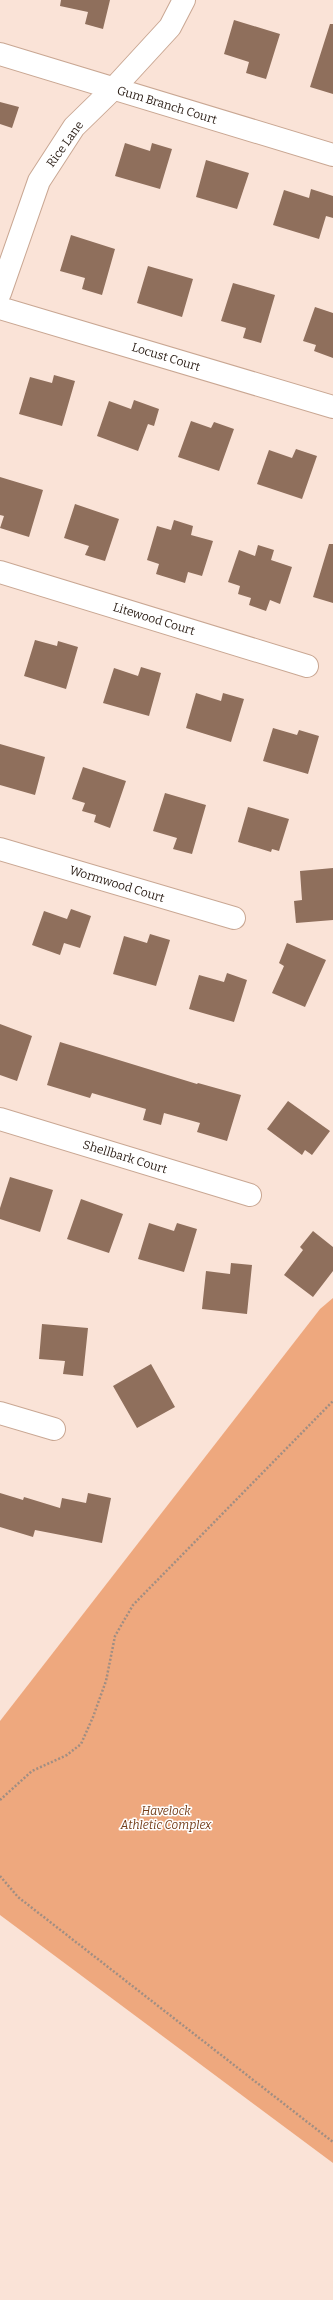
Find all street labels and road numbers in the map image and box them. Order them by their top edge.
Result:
street label: Gum Branch Court [115,83,219,127]
street label: Rice Lane [44,118,86,170]
street label: Locust Court [130,340,202,374]
street label: Litewood Court [111,600,197,638]
street label: Wormwood Court [68,863,167,905]
street label: Shellbark Court [81,1138,169,1177]

